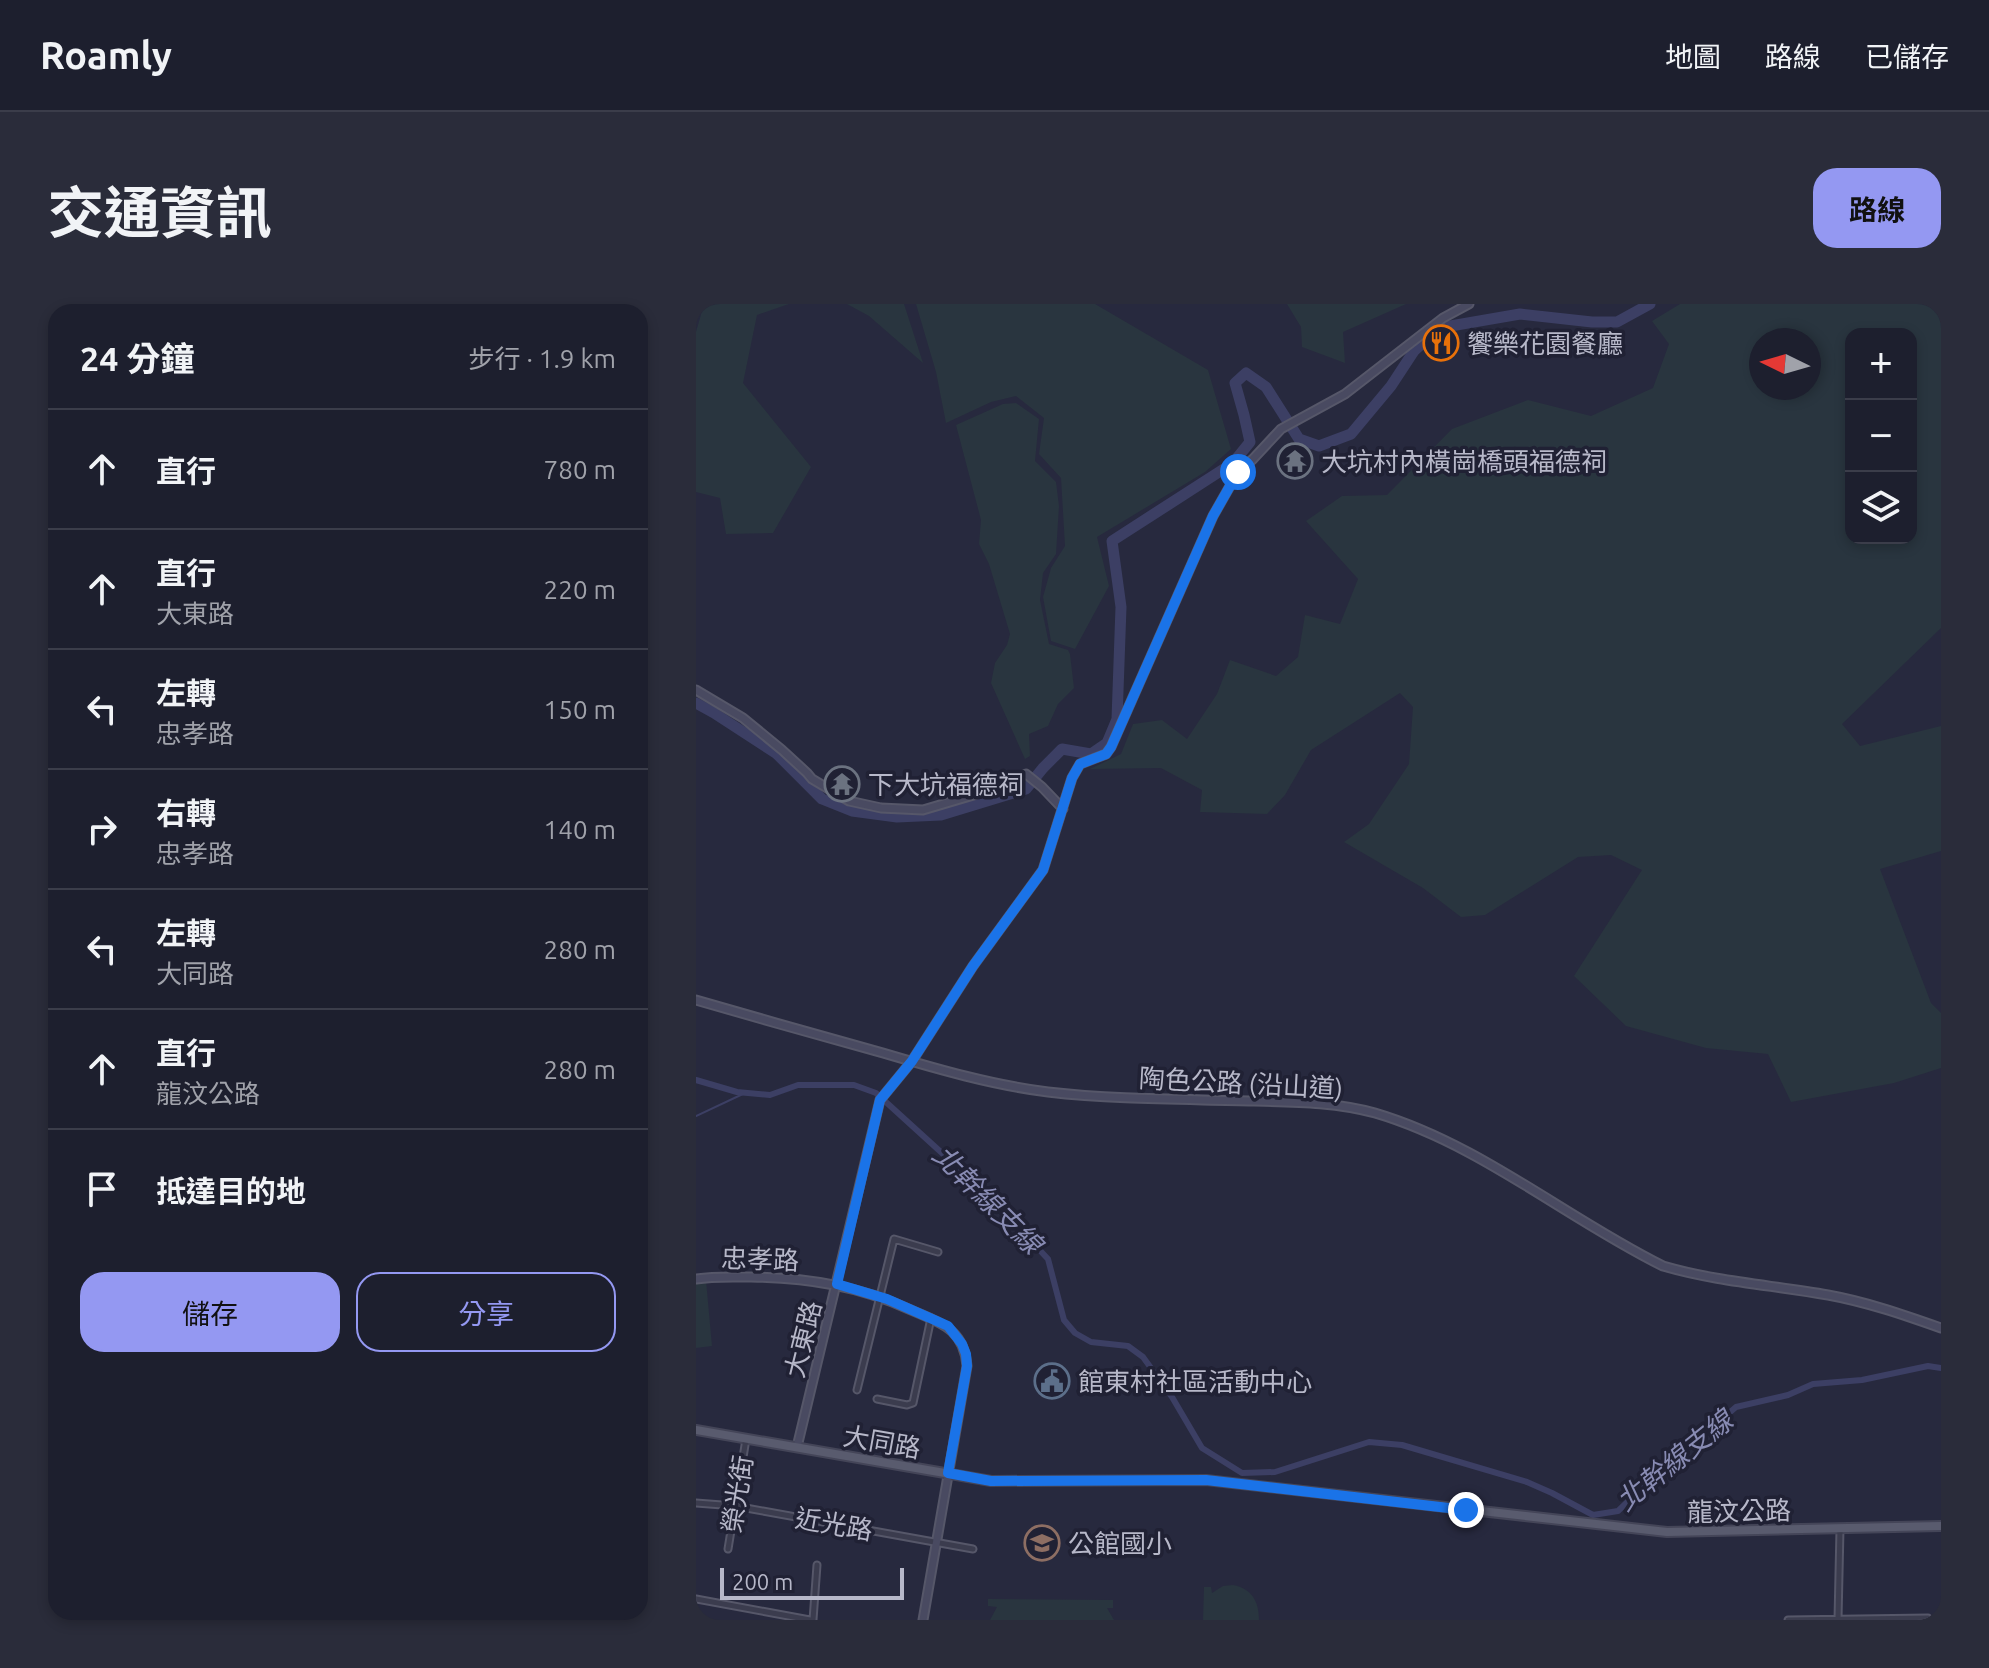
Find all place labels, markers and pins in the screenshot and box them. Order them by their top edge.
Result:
restaurant icon: 饗樂花園餐廳 [1422,324,1460,362]
place label: 饗樂花園餐廳 [1467,329,1623,358]
temple icon: 大坑村內橫崗橋頭福德祠 [1276,442,1314,480]
place label: 大坑村內橫崗橋頭福德祠 [1321,447,1607,476]
temple icon: 下大坑福德祠 [823,765,861,803]
place label: 下大坑福德祠 [868,770,1024,799]
public building icon: 館東村社區活動中心 [1033,1362,1071,1400]
place label: 館東村社區活動中心 [1078,1367,1312,1396]
school or university icon: 公館國小 [1023,1524,1061,1562]
place label: 公館國小 [1068,1529,1172,1558]

